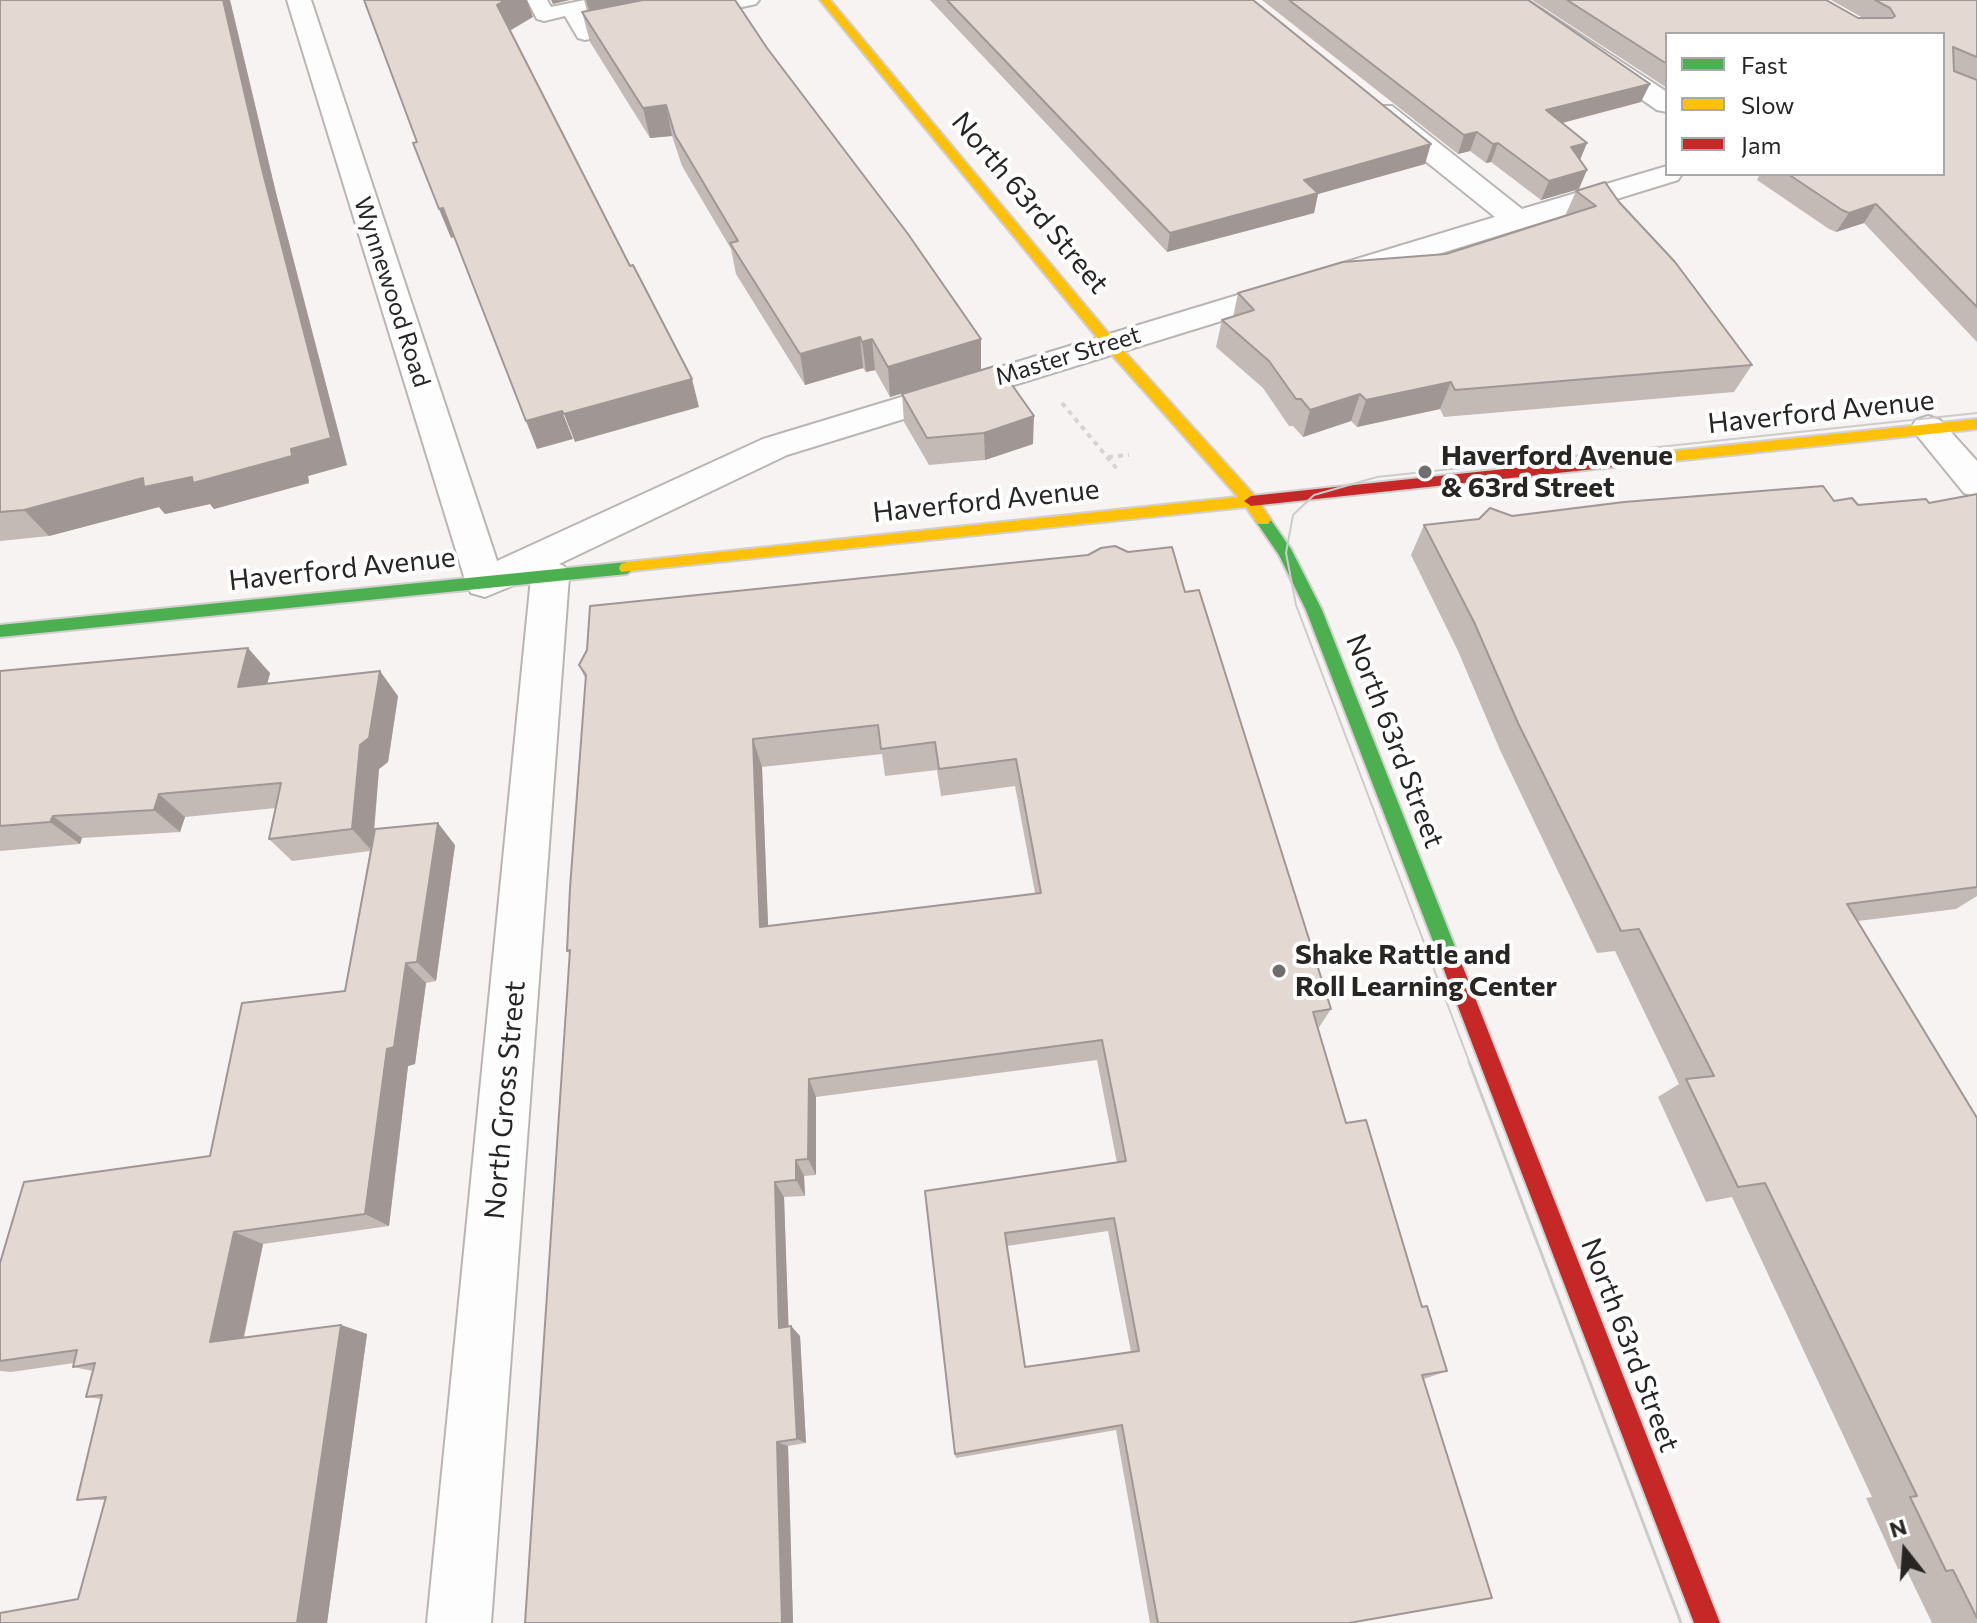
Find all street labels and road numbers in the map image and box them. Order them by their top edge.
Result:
street label: North 63rd Street [944,106,1116,300]
street label: Wynnewood Road [348,193,436,391]
street label: Master Street [992,320,1144,392]
street label: Haverford Avenue [1706,383,1936,441]
street label: Haverford Avenue [871,472,1101,530]
street label: Haverford Avenue [227,540,457,598]
street label: North 63rd Street [1339,629,1451,853]
street label: North Gross Street [478,979,532,1221]
street label: North 63rd Street [1574,1233,1686,1457]

